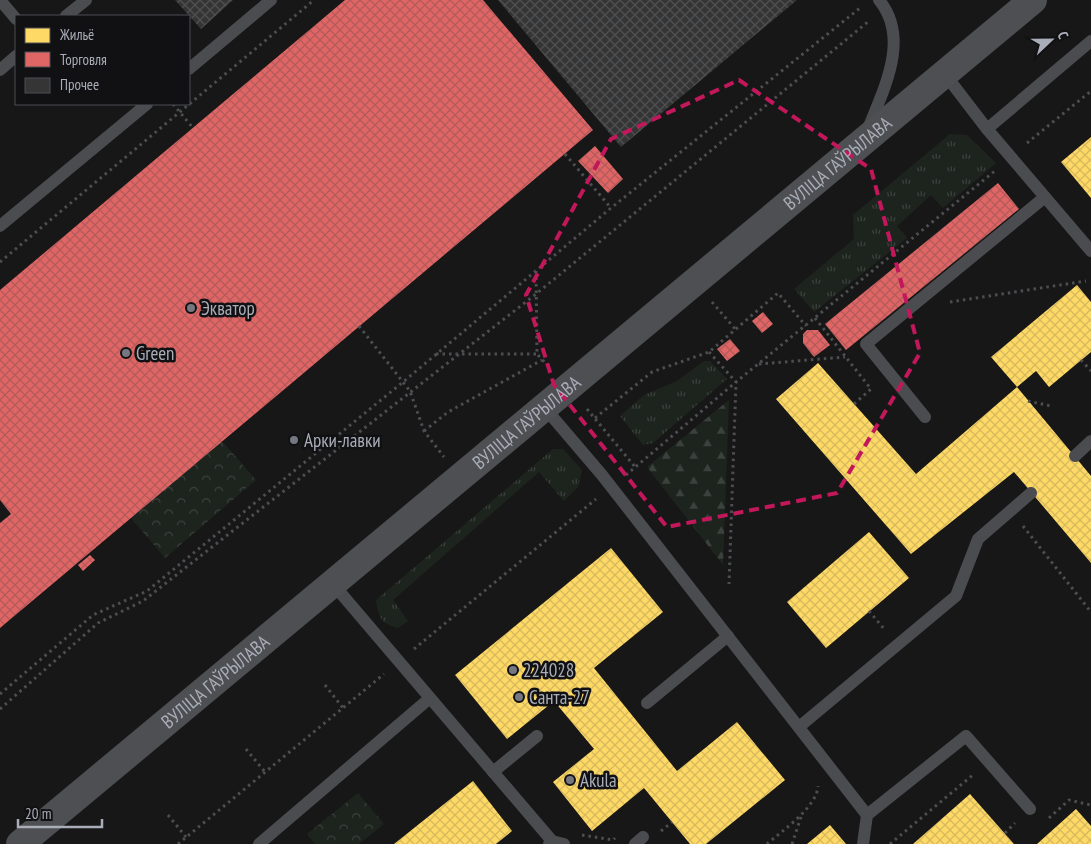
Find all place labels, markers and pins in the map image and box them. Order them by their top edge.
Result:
place label: Экватор [201,296,255,320]
marker: Экватор [185,302,197,314]
place label: Green [136,341,174,365]
marker: Green [120,347,132,359]
place label: Арки-лавки [304,428,381,452]
marker: Арки-лавки [288,434,300,446]
place label: 224028 [523,658,574,682]
marker: 224028 [507,664,519,676]
place label: Санта-27 [529,685,590,709]
marker: Санта-27 [513,691,525,703]
place label: Akula [580,768,617,792]
marker: Akula [564,774,576,786]

